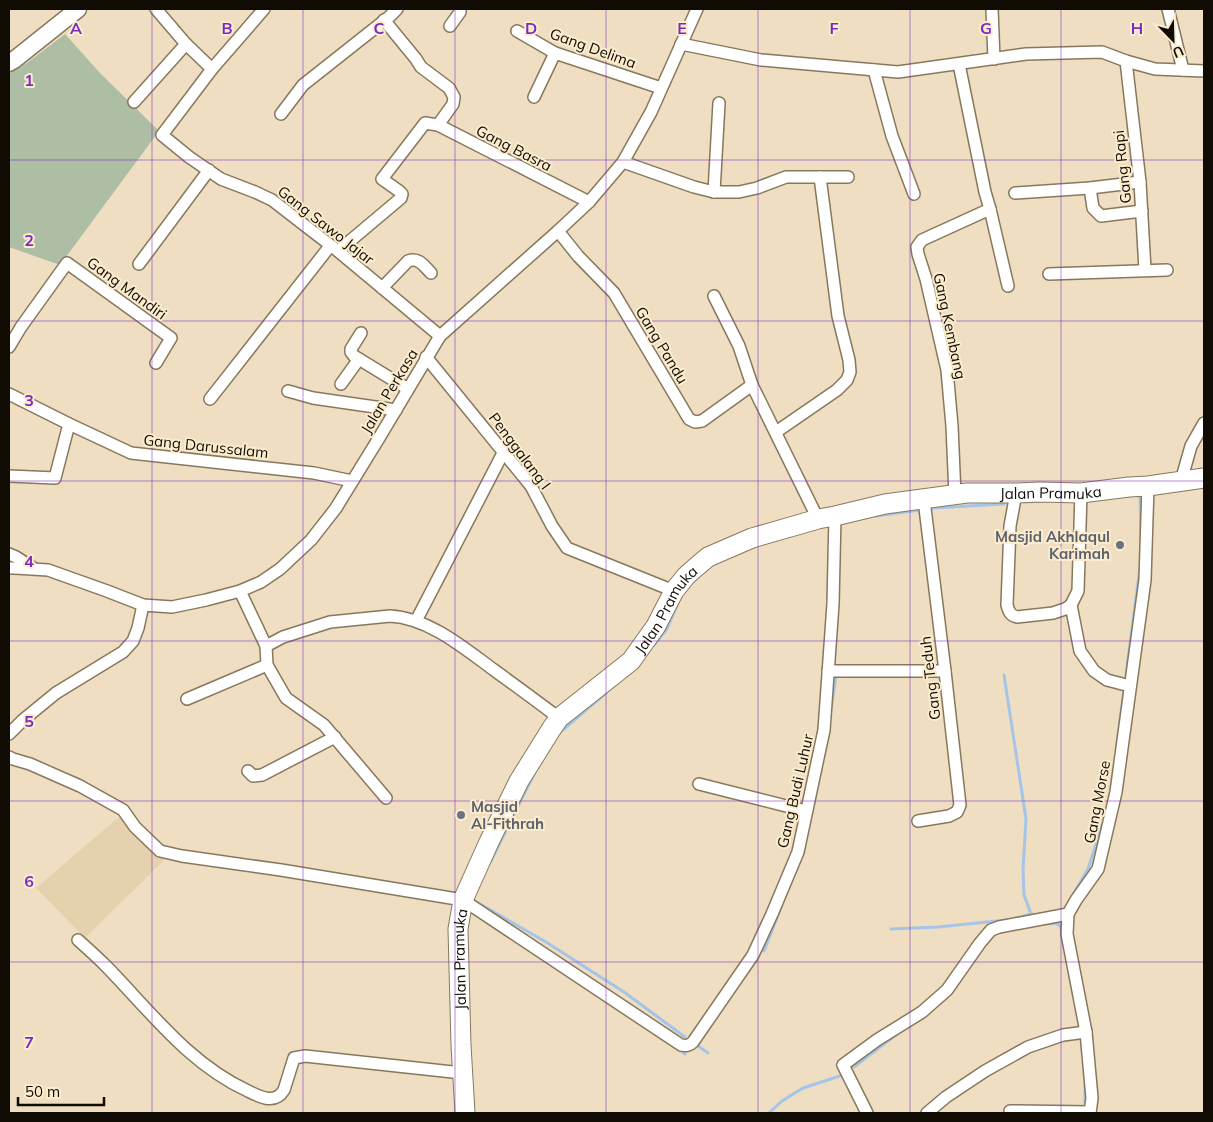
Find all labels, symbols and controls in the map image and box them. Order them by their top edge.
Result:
north arrow [1148,15,1198,65]
text: A [70,18,82,38]
text: B [221,18,233,38]
text: C [374,18,385,38]
text: D [525,18,537,38]
text: E [677,18,687,38]
text: F [829,18,839,38]
text: G [980,18,992,38]
text: H [1131,18,1143,38]
street label: Gang Delima [547,24,639,72]
text: U [1170,42,1186,62]
text: 1 [24,70,34,90]
street label: Gang Basra [473,121,555,175]
street label: Gang Rapi [1109,129,1135,205]
street label: Gang Sawo Jajar [274,181,379,269]
text: 2 [24,230,34,250]
street label: Gang Mandiri [83,253,171,323]
street label: Gang Kembang [929,271,971,381]
street label: Gang Pandu [632,303,692,387]
street label: Jalan Perkasa [356,345,422,437]
text: 3 [24,390,34,410]
street label: Penggalang I [485,409,555,493]
street label: Gang Darussalam [143,430,269,462]
street label: Jalan Pramuka [1000,481,1103,503]
place label: Masjid Akhlaqul Karimah [995,527,1110,563]
marker: Masjid Akhlaqul Karimah [1114,539,1126,551]
text: 4 [24,551,34,571]
street label: Jalan Pramuka [630,561,701,657]
street label: Gang Teduh [915,635,945,721]
text: 5 [24,711,34,731]
street label: Gang Budi Luhur [773,732,817,850]
street label: Gang Morse [1080,759,1114,845]
place label: Masjid Al-Fithrah [471,797,544,833]
marker: Masjid Al-Fithrah [455,809,467,821]
text: 6 [24,871,34,891]
street label: Jalan Pramuka [448,907,471,1010]
text: 7 [24,1032,34,1052]
scale bar [18,1074,104,1106]
text: 50 m [25,1082,60,1101]

